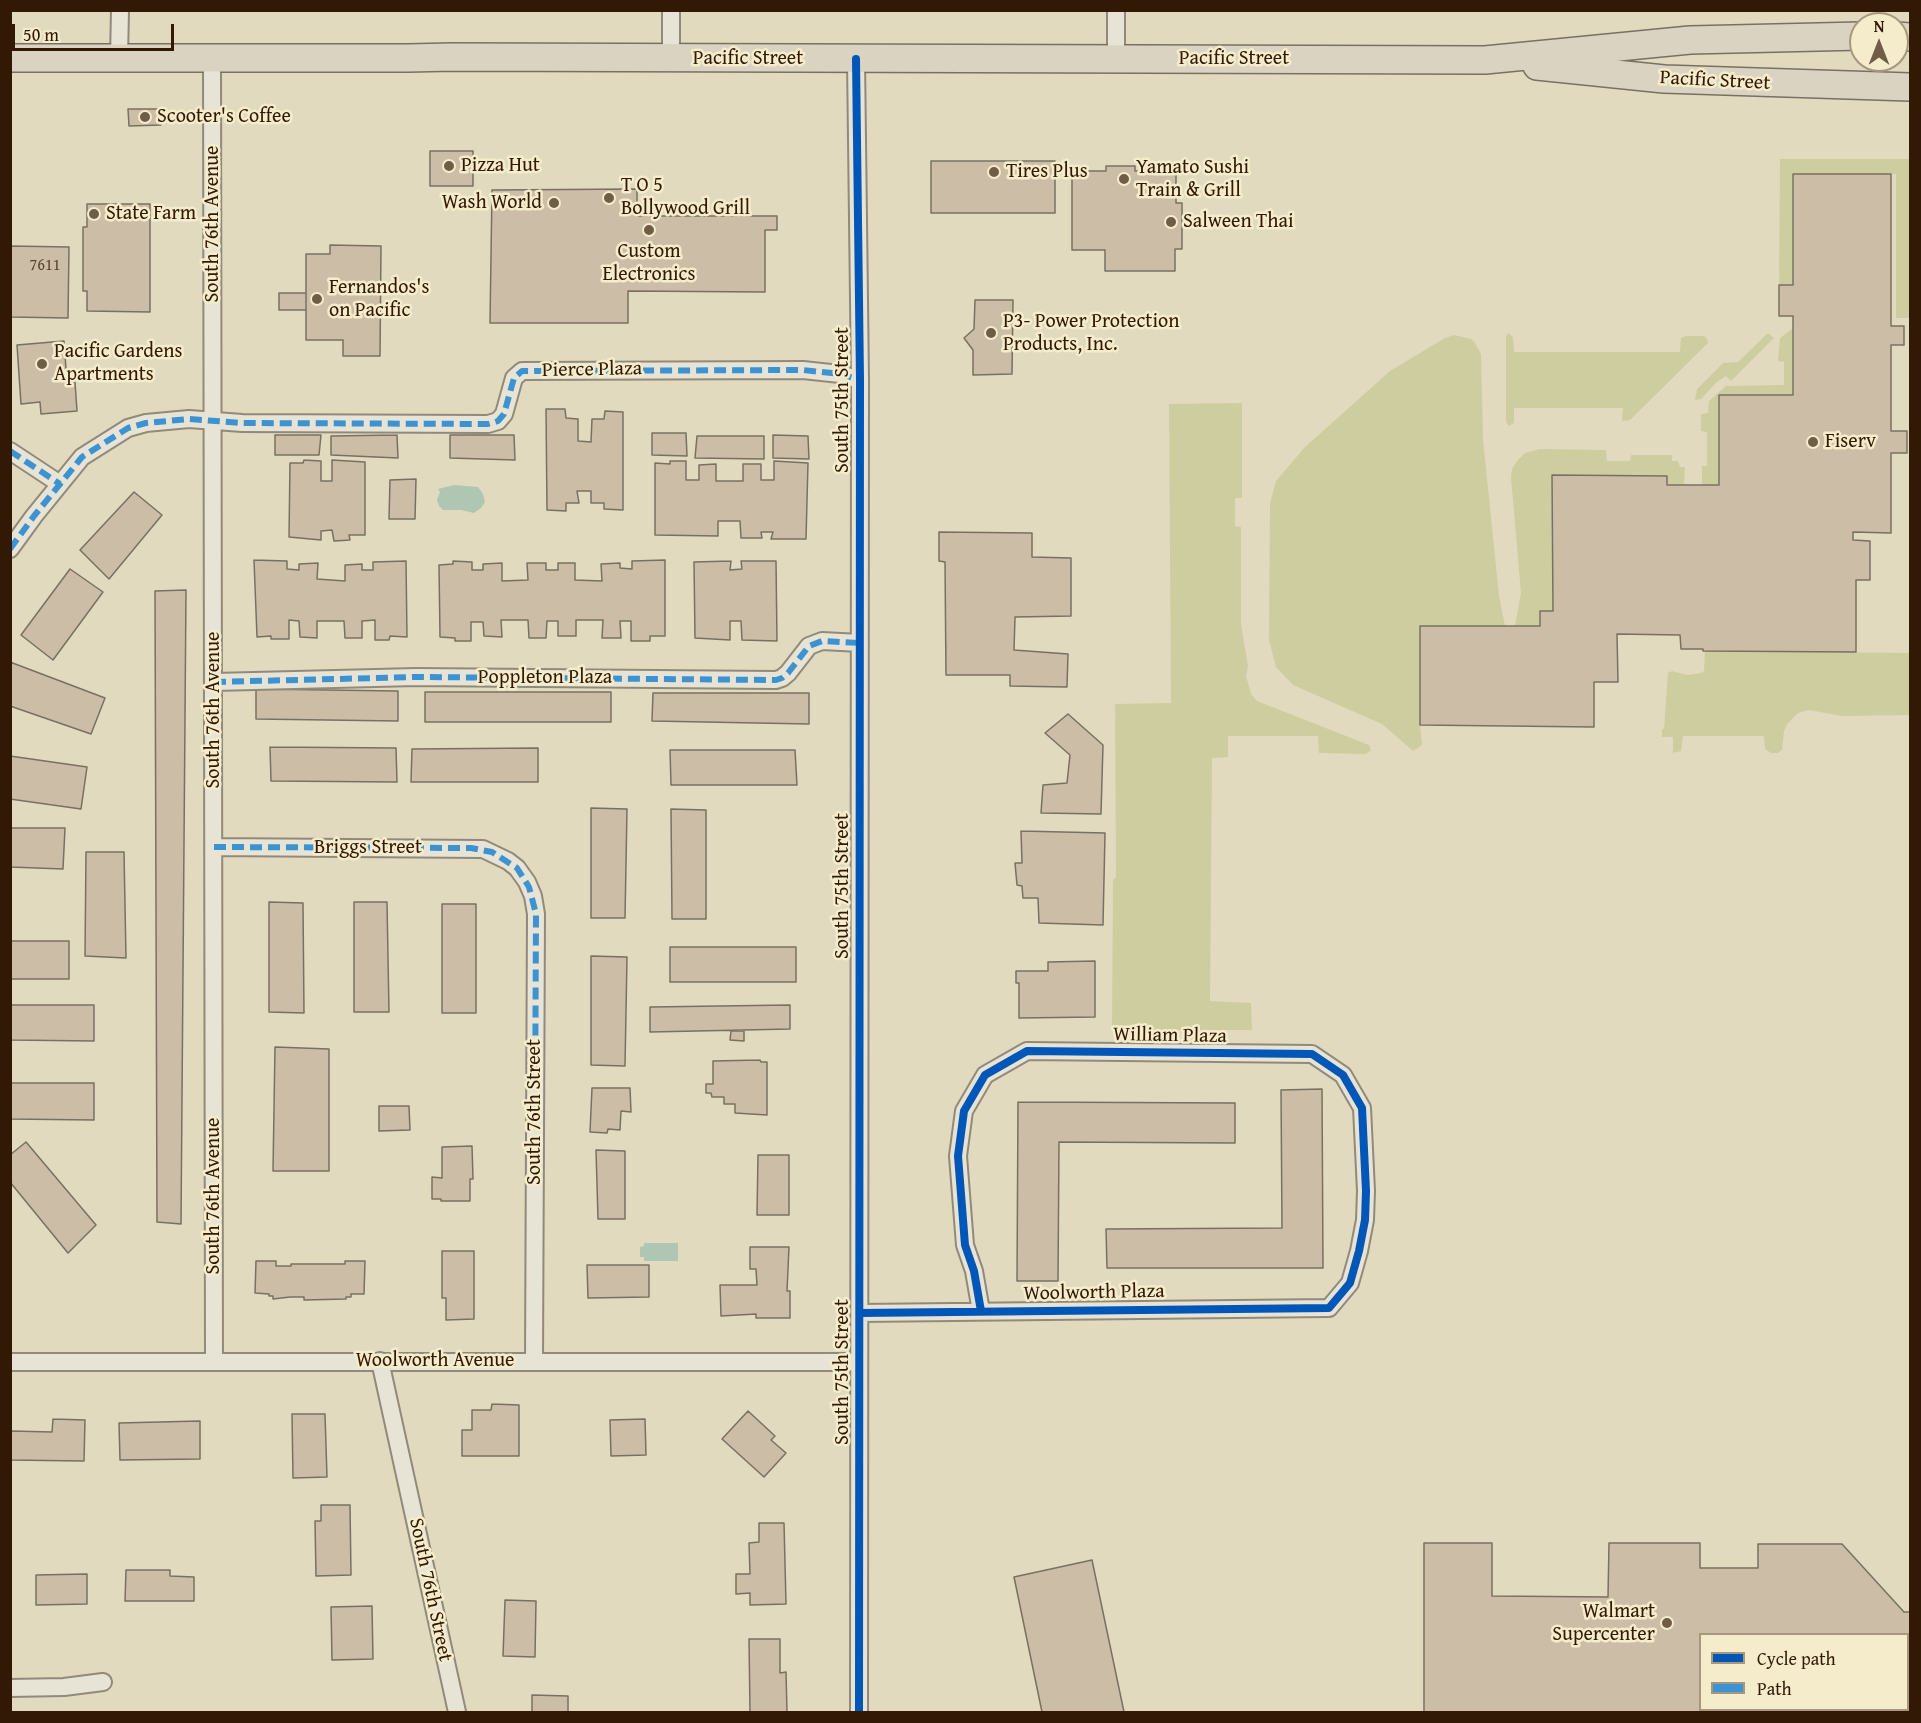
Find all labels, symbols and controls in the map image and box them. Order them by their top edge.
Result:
scale bar [15,12,177,50]
north arrow [1849,12,1909,72]
text: N [1874,14,1884,38]
text: 50 m [23,21,59,48]
street label: Pacific Street [693,47,803,71]
street label: Pacific Street [1179,47,1289,71]
street label: Pacific Street [1659,66,1771,96]
place label: Scooter's Coffee [157,105,291,129]
marker: Scooter's Coffee [138,110,152,124]
street label: South 76th Avenue [201,146,225,302]
place label: Pizza Hut [461,154,540,178]
place label: Yamato Sushi Train & Grill [1136,156,1249,203]
marker: Pizza Hut [442,159,456,173]
place label: Tires Plus [1006,160,1088,184]
marker: Tires Plus [987,165,1001,179]
marker: Yamato Sushi Train & Grill [1117,172,1131,186]
place label: T O 5 Bollywood Grill [621,174,750,221]
place label: Wash World [442,191,542,215]
marker: T O 5 Bollywood Grill [602,191,616,205]
marker: Wash World [547,196,561,210]
place label: State Farm [106,202,196,226]
marker: State Farm [87,207,101,221]
place label: Salween Thai [1183,210,1294,234]
marker: Salween Thai [1164,215,1178,229]
marker: Custom Electronics [642,223,656,237]
place label: Custom Electronics [603,240,695,287]
house number: 7611 [30,256,60,276]
place label: Fernandos's on Pacific [329,276,429,323]
marker: Fernandos's on Pacific [310,292,324,306]
place label: P3- Power Protection Products, Inc. [1003,310,1179,357]
marker: P3- Power Protection Products, Inc. [984,326,998,340]
street label: South 75th Street [831,327,855,473]
place label: Pacific Gardens Apartments [54,340,183,387]
marker: Pacific Gardens Apartments [35,357,49,371]
street label: Pierce Plaza [542,357,642,383]
place label: Fiserv [1825,430,1876,454]
marker: Fiserv [1806,435,1820,449]
street label: South 76th Avenue [202,632,226,788]
street label: Poppleton Plaza [478,666,612,690]
street label: South 75th Street [831,813,855,959]
street label: Briggs Street [314,836,422,860]
street label: William Plaza [1113,1023,1227,1049]
street label: South 76th Street [523,1039,547,1185]
street label: South 76th Avenue [202,1118,226,1274]
street label: Woolworth Plaza [1023,1280,1165,1306]
street label: South 75th Street [831,1299,855,1445]
street label: Woolworth Avenue [356,1349,514,1373]
street label: South 76th Street [403,1516,457,1664]
place label: Walmart Supercenter [1552,1600,1655,1647]
marker: Walmart Supercenter [1660,1616,1674,1630]
legend [1699,1633,1909,1711]
text: Cycle path [1757,1645,1836,1672]
text: Path [1757,1675,1792,1702]

